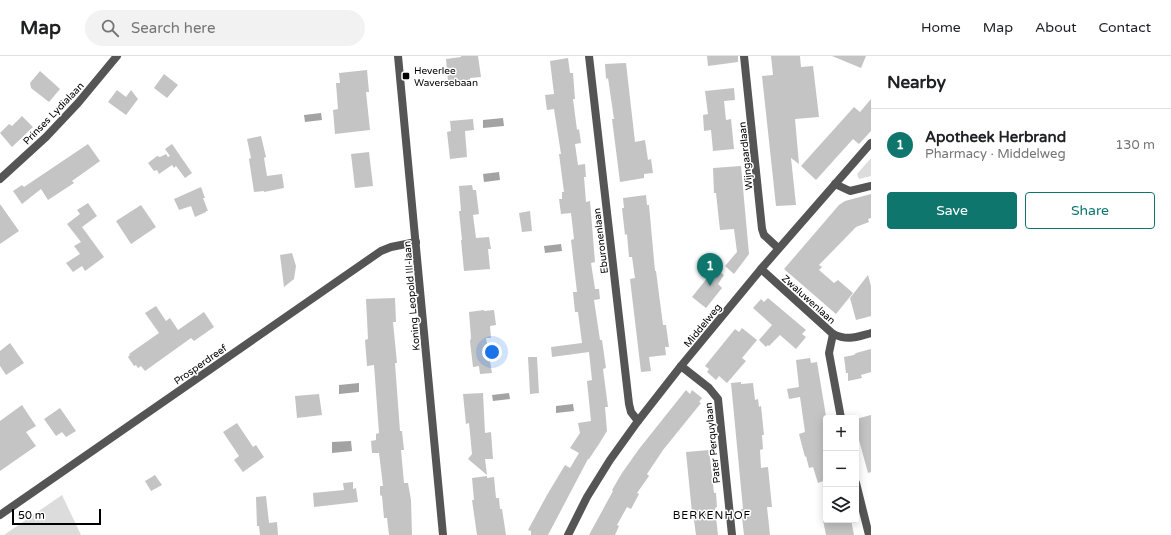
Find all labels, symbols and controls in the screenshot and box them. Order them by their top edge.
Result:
search box [85,10,365,46]
text: Map [20,17,61,39]
icon: search [99,17,121,39]
text: Search here [131,19,215,37]
text: Home [921,19,961,36]
text: Map [983,19,1013,36]
text: About [1035,19,1077,36]
text: Contact [1099,19,1151,36]
place label: Heverlee Waversebaan [414,65,478,89]
marker: Heverlee Waversebaan [401,71,411,81]
text: Nearby [887,72,946,93]
street label: Prinses Lydialaan [21,80,87,147]
street label: Wijngaardlaan [736,121,756,191]
text: Apotheek Herbrand [925,128,1066,146]
text: 1 [896,137,904,153]
text: 130 m [1115,137,1155,153]
text: Pharmacy · Middelweg [925,146,1066,162]
button: Save [887,192,1017,229]
button: Share [1025,192,1155,229]
street label: Eburonenlaan [591,207,611,274]
street label: Koning Leopold III-laan [401,241,423,351]
pin: 1 [697,253,723,286]
street label: Zwaluwenlaan [779,273,838,327]
street label: Middelweg [682,301,724,350]
street label: Prosperdreef [172,342,230,388]
your location [482,342,502,362]
street label: Pater Perquylaan [703,402,723,484]
map controls [823,415,859,523]
button: + [823,415,859,451]
button: − [823,451,859,487]
button: layers [823,487,859,523]
scale bar [12,507,101,526]
text: 50 m [18,509,45,522]
district label: BERKENHOF [673,509,751,522]

